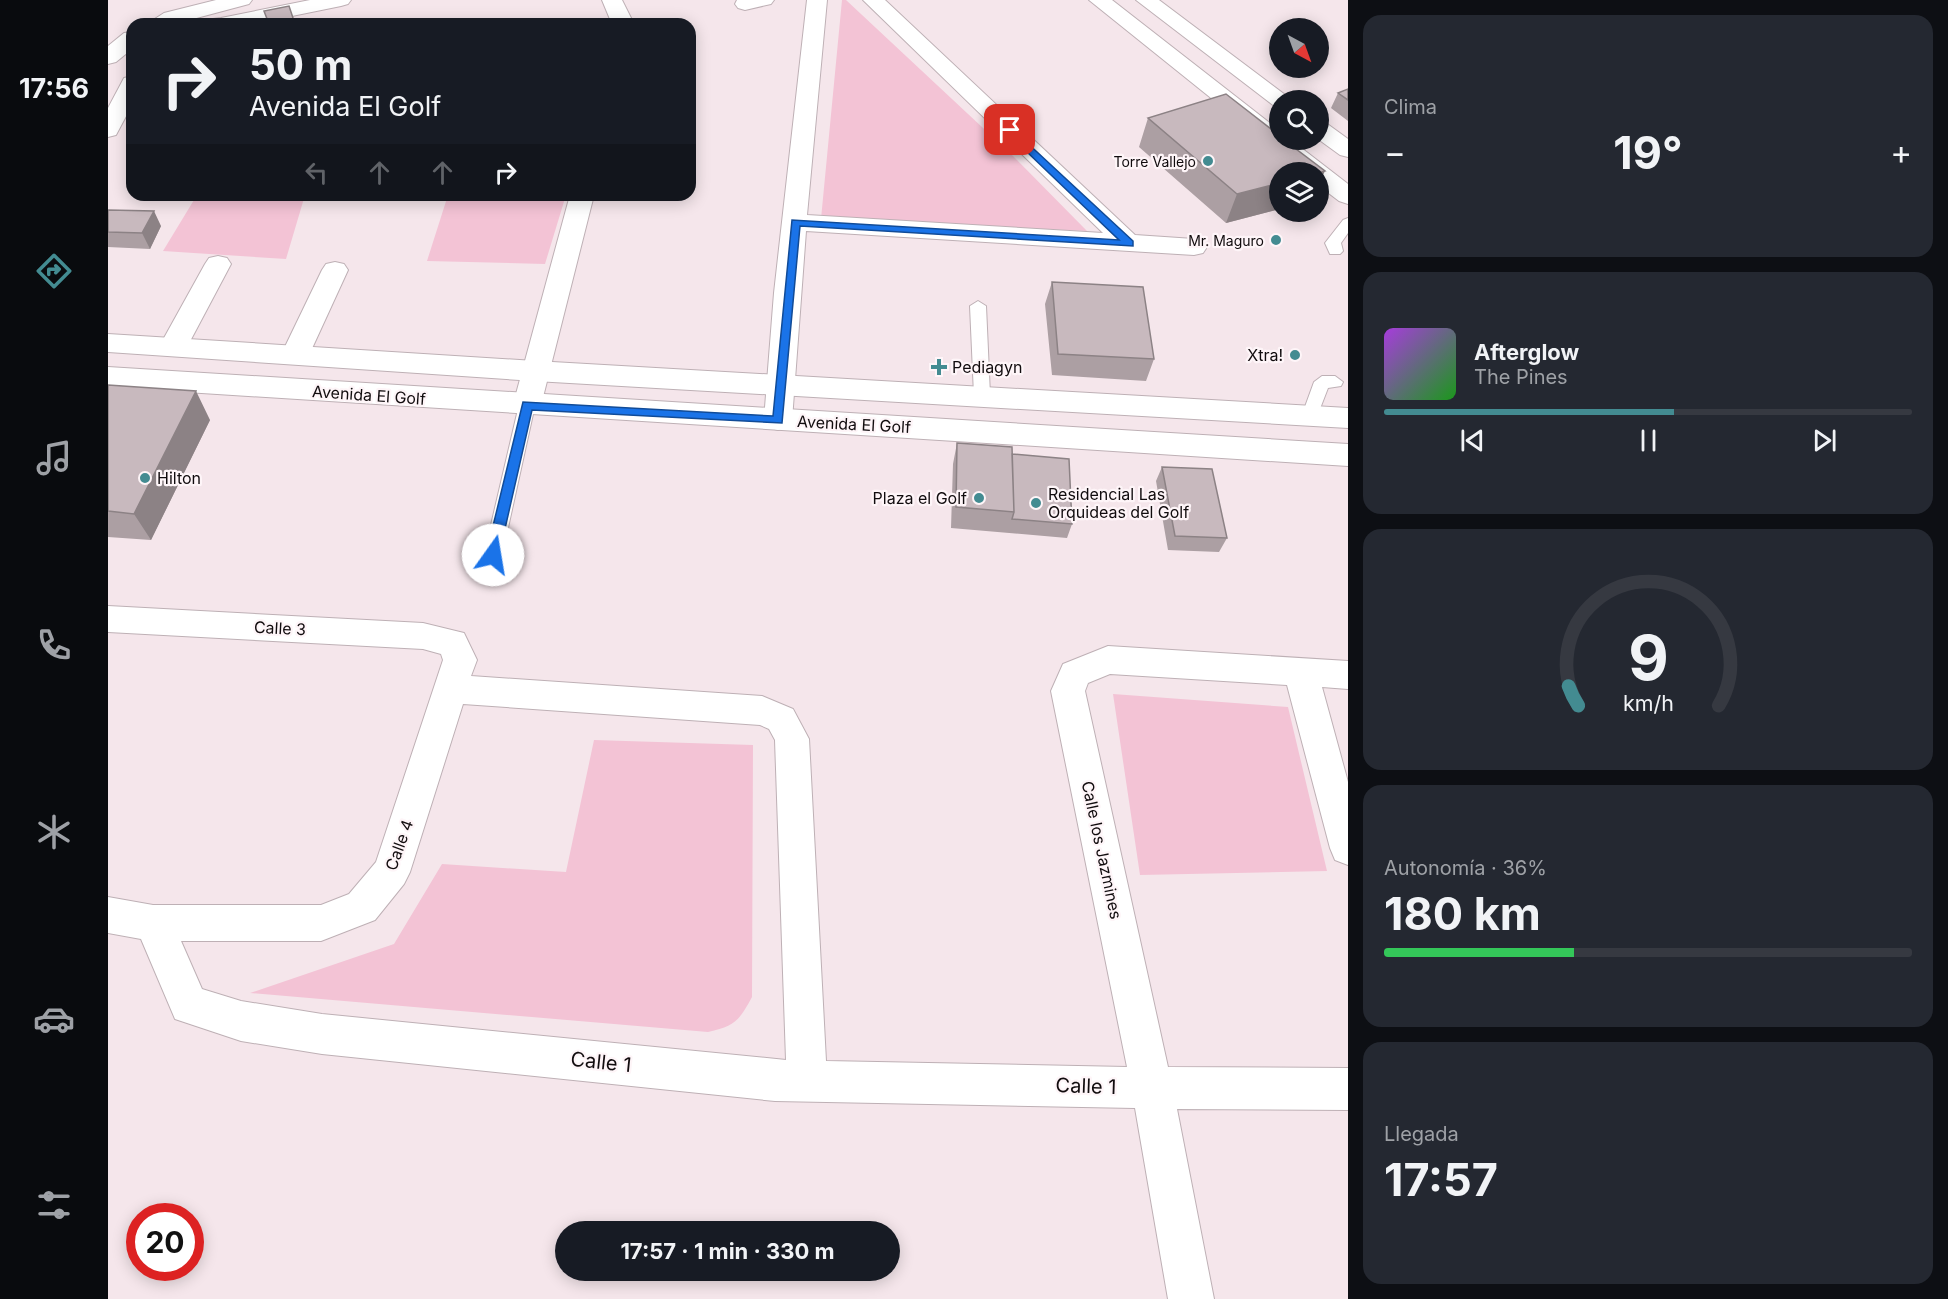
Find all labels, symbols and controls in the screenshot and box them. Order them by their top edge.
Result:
north arrow [1269,18,1329,78]
map controls [1269,18,1329,222]
text: 50 m [249,39,352,90]
icon: right [150,42,228,120]
text: 17:56 [19,72,89,105]
text: Avenida El Golf [249,90,441,123]
button: search [1269,90,1329,150]
text: Clima [1384,95,1437,119]
pin [984,104,1035,155]
icon: arrive [993,113,1026,146]
text: 19° [1613,125,1683,180]
text: − [1384,132,1406,172]
text: + [1890,132,1912,172]
place label: Torre Vallejo [1113,153,1196,170]
marker: Torre Vallejo [1201,154,1215,168]
icon: left [300,156,333,189]
icon: ahead [363,156,396,189]
icon: ahead [426,156,459,189]
icon: right [489,156,522,189]
button: layers [1269,162,1329,222]
place label: Mr. Maguro [1188,232,1264,249]
marker: Mr. Maguro [1269,233,1283,247]
icon: directions [33,250,75,292]
text: Afterglow [1474,339,1579,365]
place label: Xtra! [1247,345,1283,365]
marker: Xtra! [1288,348,1302,362]
place label: Pediagyn [952,357,1022,377]
marker: Pediagyn [930,358,948,376]
text: The Pines [1474,365,1568,389]
street label: Avenida El Golf [311,381,427,409]
street label: Avenida El Golf [797,411,911,437]
icon: previous [1456,424,1489,457]
icon: pause [1632,424,1665,457]
icon: next [1808,424,1841,457]
icon: music [33,437,75,479]
place label: Hilton [157,468,201,488]
marker: Hilton [138,471,152,485]
place label: Residencial Las Orquideas del Golf [1048,484,1189,522]
place label: Plaza el Golf [873,488,967,508]
marker: Plaza el Golf [972,491,986,505]
marker: Residencial Las Orquideas del Golf [1029,496,1043,510]
position arrow [461,523,525,587]
street label: Calle 3 [253,617,307,639]
text: 9 [1628,621,1668,696]
icon: phone [33,624,75,666]
text: km/h [1623,691,1673,717]
street label: Calle los Jazmines [1078,779,1126,921]
icon: climate [33,811,75,853]
street label: Calle 4 [381,817,417,873]
text: Autonomía · 36% [1384,856,1547,880]
text: 180 km [1384,886,1541,941]
icon: car [33,998,75,1040]
street label: Calle 1 [569,1047,633,1077]
street label: Calle 1 [1055,1073,1117,1099]
text: Llegada [1384,1122,1459,1146]
text: 17:57 [1384,1152,1498,1207]
icon: filters [33,1184,75,1226]
speed limit sign: 20 [126,1203,204,1281]
text: 17:57 · 1 min · 330 m [620,1238,835,1264]

